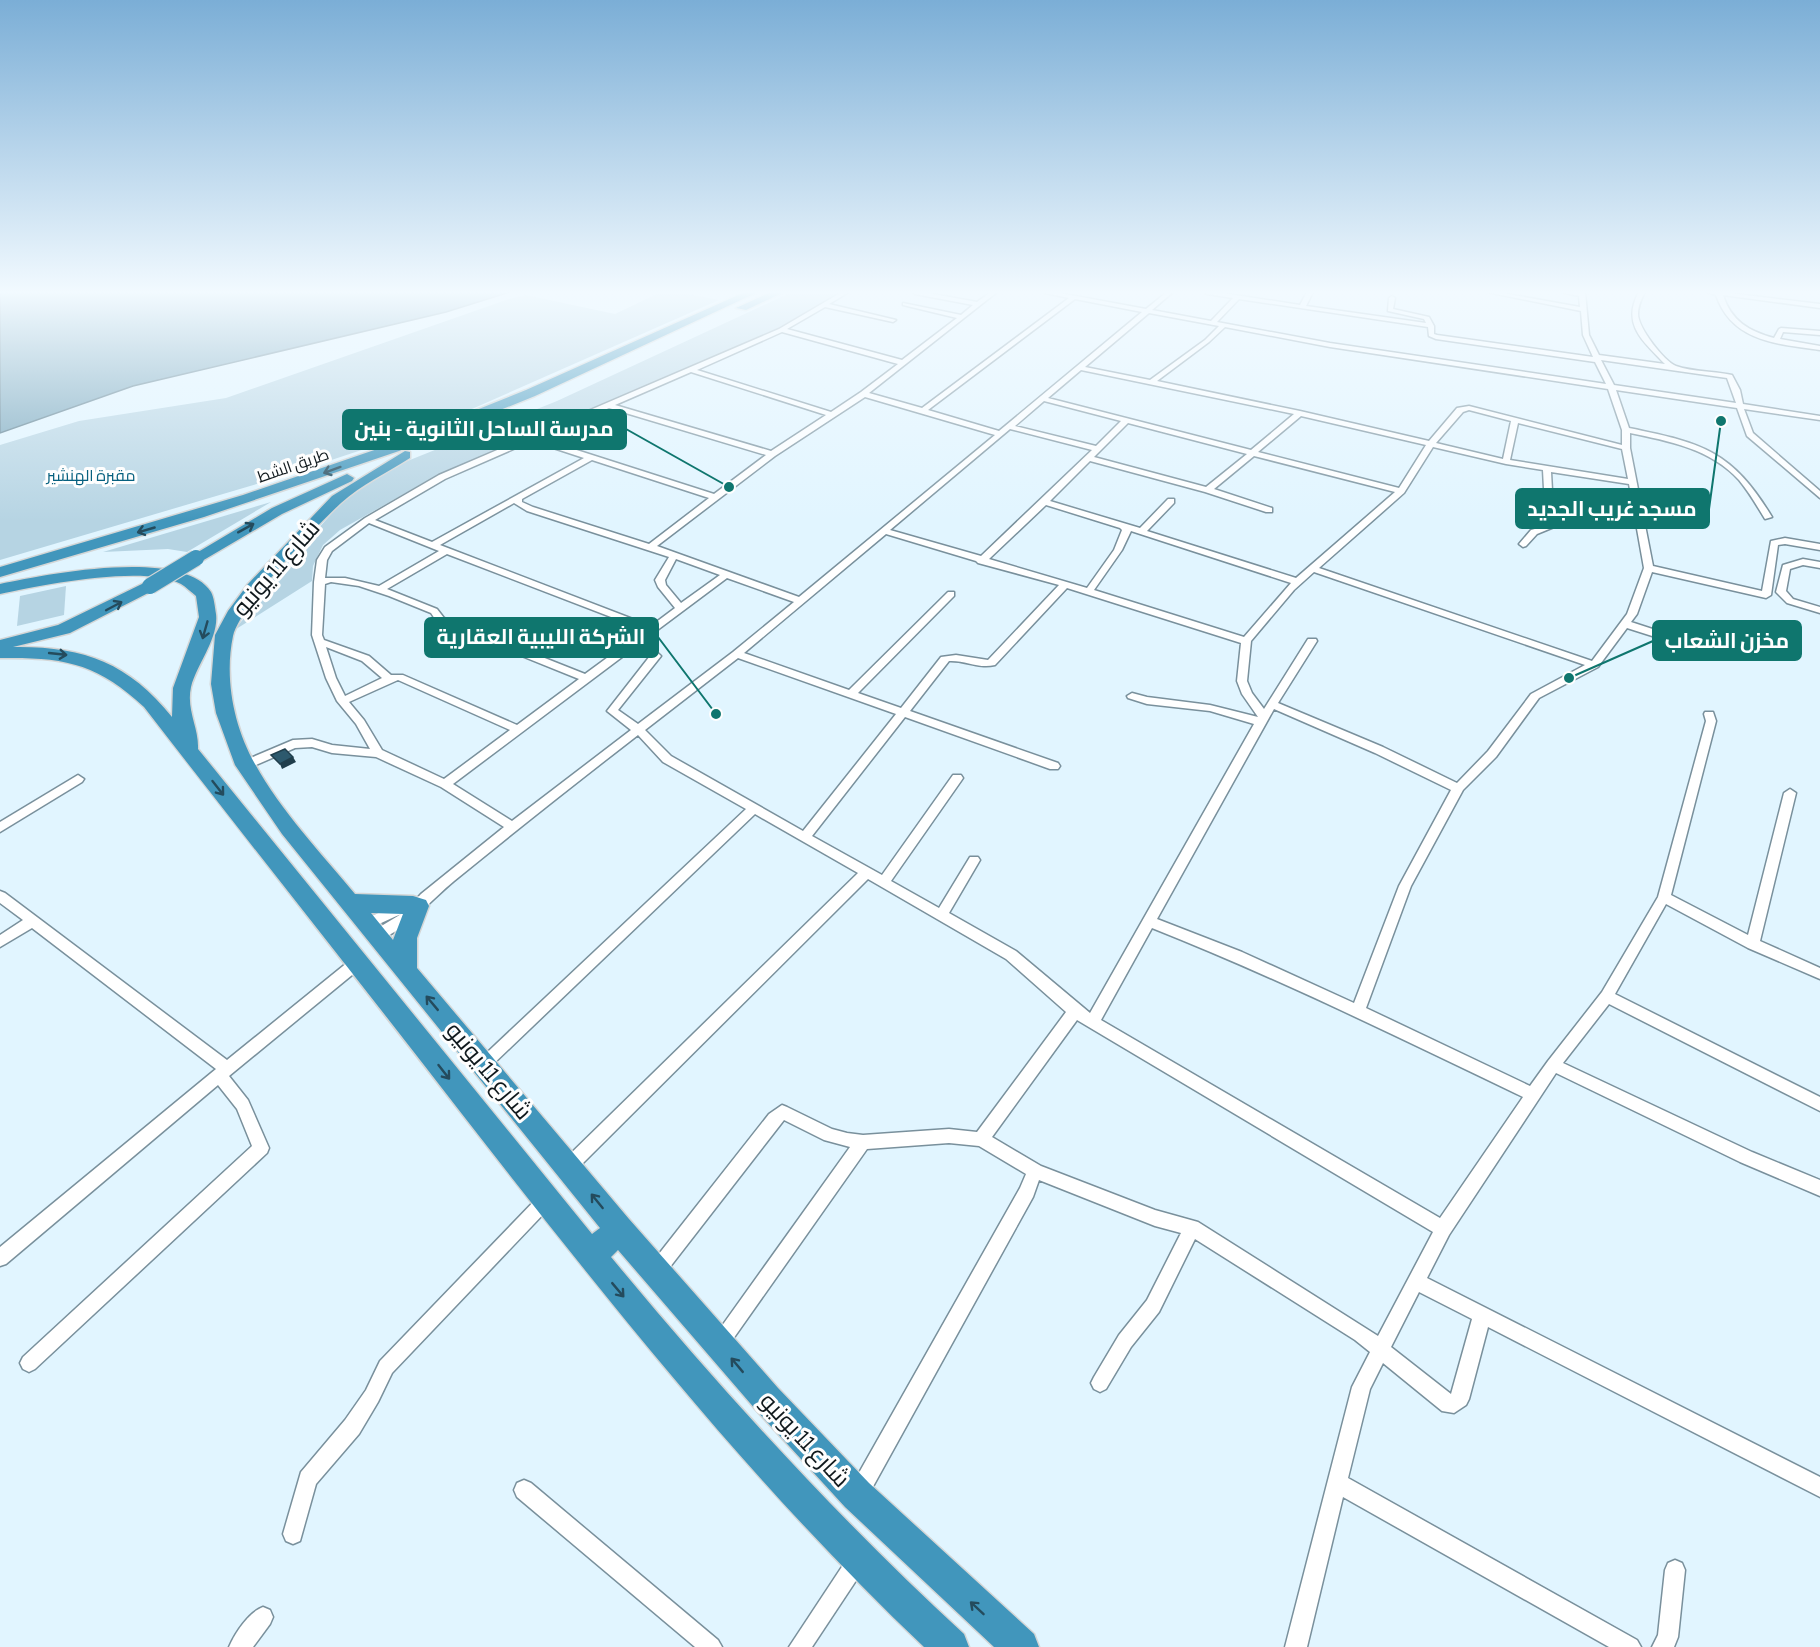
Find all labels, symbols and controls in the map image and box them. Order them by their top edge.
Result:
callout: مدرسة الساحل الثانوية - بنين [343,410,626,449]
text: مدرسة الساحل الثانوية - بنين [354,417,614,442]
street label: طريق الشط [255,445,332,488]
one-way arrow [323,465,342,476]
park label: مقبرة الهنشير [45,467,136,486]
callout: مسجد غريب الجديد [1516,489,1709,528]
text: مسجد غريب الجديد [1527,497,1697,522]
street label: شارع 11 يونيو [227,514,327,623]
one-way arrow [238,521,255,533]
one-way arrow [137,525,156,536]
one-way arrow [105,600,122,612]
callout: الشركة الليبية العقارية [425,618,658,657]
one-way arrow [198,620,210,639]
callout: مخزن الشعاب [1653,621,1801,660]
text: الشركة الليبية العقارية [437,625,645,650]
text: مخزن الشعاب [1665,629,1789,654]
one-way arrow [48,649,68,660]
one-way arrow [212,779,225,795]
one-way arrow [425,995,438,1011]
street label: شارع 11 يونيو [439,1017,538,1127]
one-way arrow [438,1063,451,1079]
one-way arrow [590,1193,603,1209]
one-way arrow [611,1282,624,1298]
one-way arrow [731,1357,744,1373]
street label: شارع 11 يونيو [753,1387,856,1494]
one-way arrow [970,1601,985,1615]

